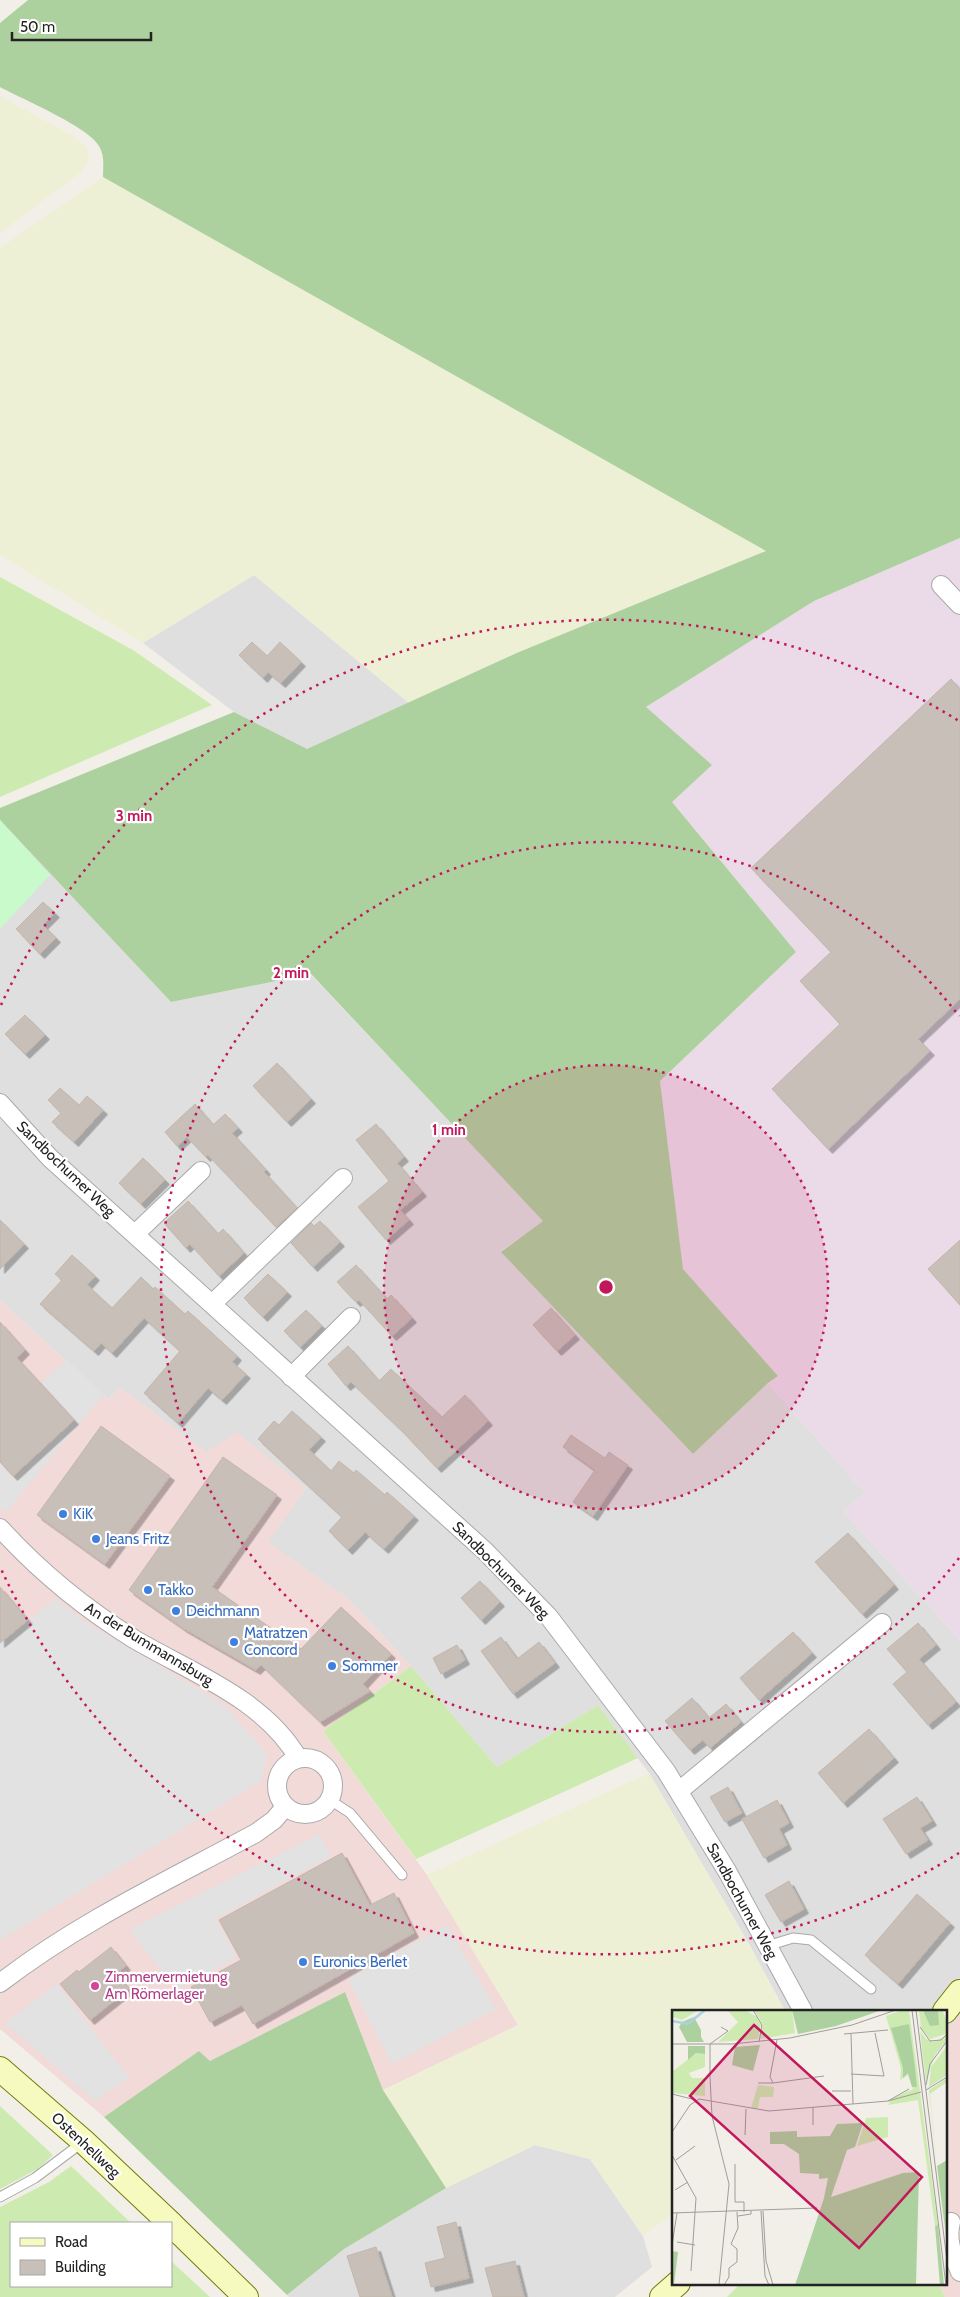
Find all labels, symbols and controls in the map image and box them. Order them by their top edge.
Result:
scale bar [12,10,151,42]
text: 50 m [20,18,55,36]
text: 3 min [116,807,152,825]
text: 2 min [273,964,309,982]
street label: Sandbochumer Weg [13,1117,119,1221]
text: 1 min [432,1121,466,1139]
centre of rings [597,1278,615,1296]
place label: KiK [73,1505,94,1523]
marker: KiK [57,1508,69,1520]
street label: Sandbochumer Weg [449,1518,554,1623]
place label: Jeans Fritz [105,1530,170,1548]
marker: Jeans Fritz [90,1533,102,1545]
place label: Takko [158,1581,194,1599]
marker: Takko [142,1584,154,1596]
street label: An der Bummannsburg [82,1599,217,1690]
place label: Deichmann [186,1602,260,1620]
marker: Deichmann [170,1605,182,1617]
place label: Matratzen Concord [244,1624,308,1659]
marker: Matratzen Concord [228,1636,240,1648]
place label: Sommer [342,1657,398,1675]
marker: Sommer [326,1660,338,1672]
street label: Sandbochumer Weg [703,1840,782,1963]
place label: Euronics Berlet [313,1953,407,1971]
marker: Euronics Berlet [297,1956,309,1968]
place label: Zimmervermietung Am Römerlager [105,1968,228,2003]
marker: Zimmervermietung Am Römerlager [89,1980,101,1992]
inset map [672,2010,948,2284]
street label: Ostenhellweg [48,2109,125,2182]
legend [10,2222,172,2287]
text: Road [55,2233,88,2251]
text: Building [55,2258,106,2276]

